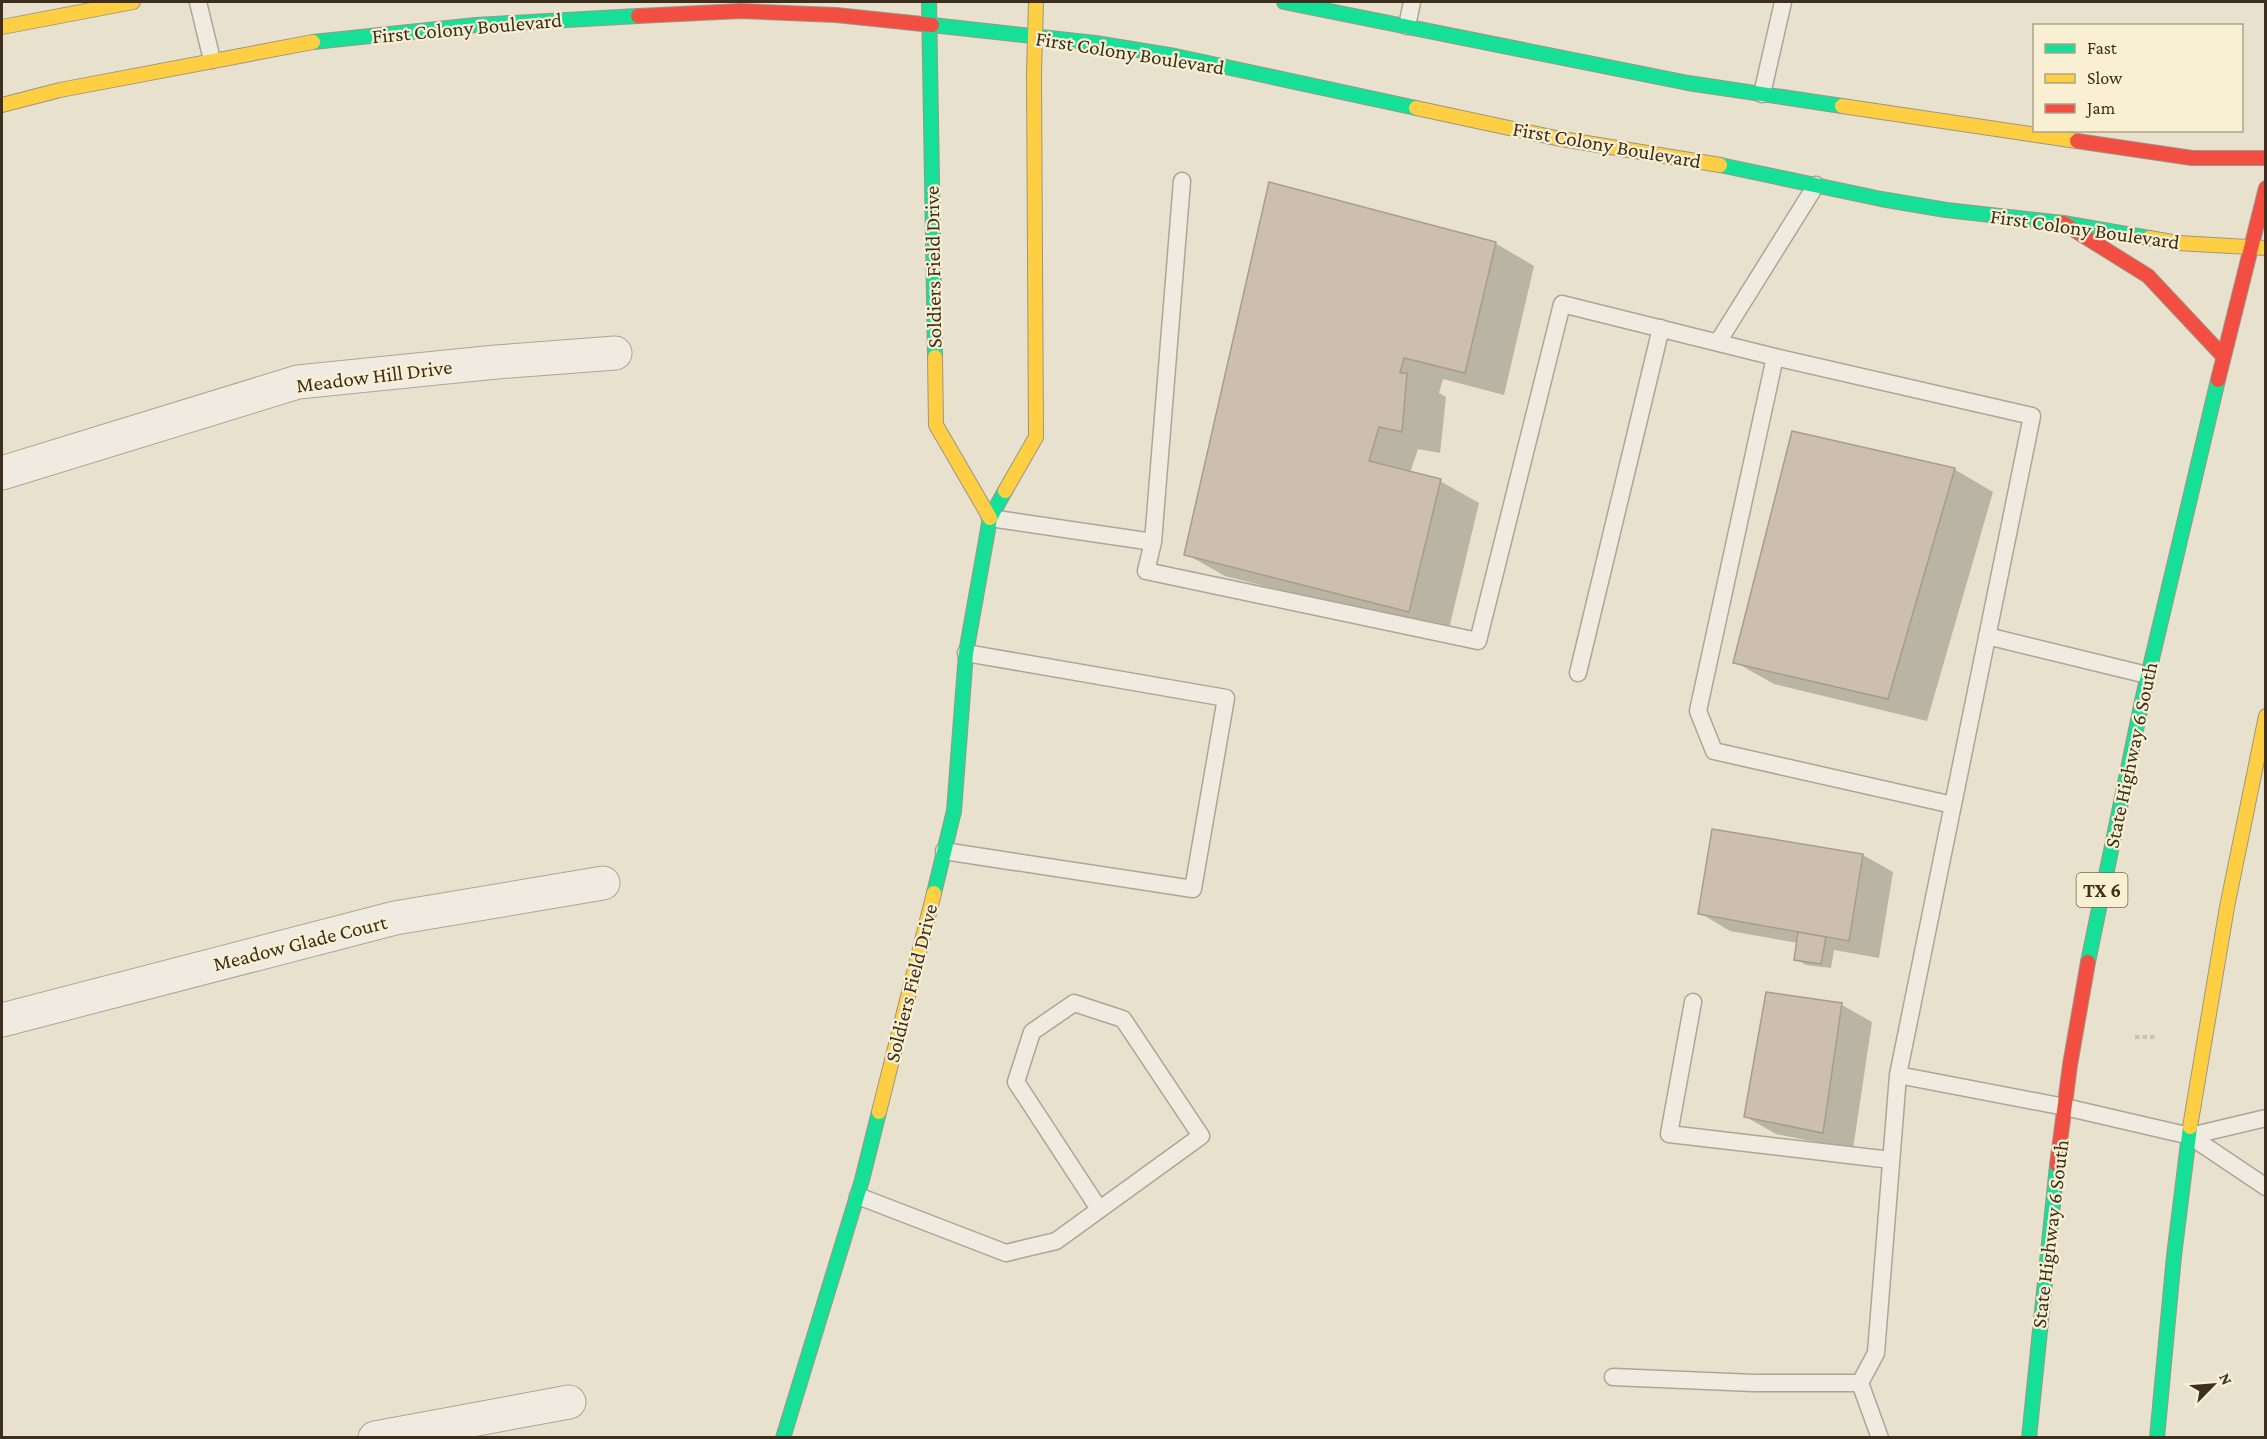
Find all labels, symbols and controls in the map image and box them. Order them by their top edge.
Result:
street label: First Colony Boulevard [371,8,563,48]
legend [2033,24,2243,132]
street label: First Colony Boulevard [1034,26,1226,80]
text: Fast [2087,38,2118,58]
text: Slow [2087,68,2123,88]
text: Jam [2085,98,2116,118]
street label: First Colony Boulevard [1511,117,1703,173]
street label: Soldiers Field Drive [920,186,946,348]
street label: First Colony Boulevard [1989,204,2181,254]
street label: Meadow Hill Drive [295,355,453,397]
street label: State Highway 6 South [2100,660,2162,850]
road number: TX 6 [2076,873,2128,907]
street label: Soldiers Field Drive [880,901,942,1065]
street label: Meadow Glade Court [211,910,390,976]
street label: State Highway 6 South [2027,1138,2073,1330]
north arrow [2183,1355,2243,1415]
text: N [2216,1370,2236,1387]

